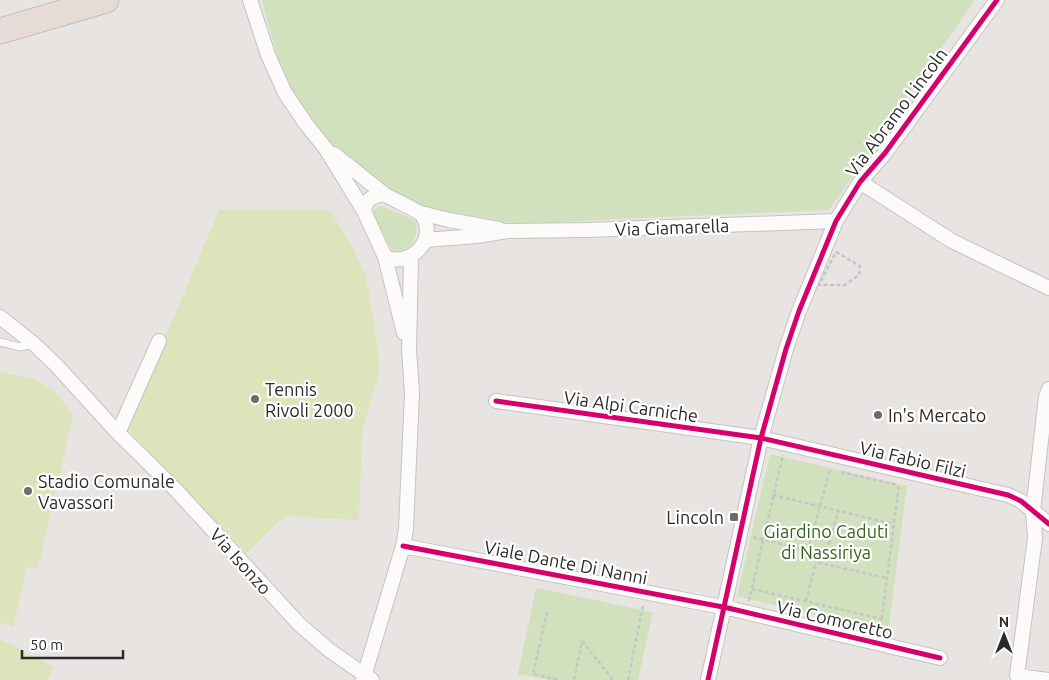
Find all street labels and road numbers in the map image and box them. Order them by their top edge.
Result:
street label: Via Abramo Lincoln [841,44,951,180]
street label: Via Ciamarella [614,215,730,239]
street label: Via Alpi Carniche [562,387,700,425]
street label: Via Fabio Filzi [858,437,968,481]
street label: Via Isonzo [206,524,276,598]
street label: Viale Dante Di Nanni [483,536,649,588]
street label: Via Comoretto [775,596,895,642]

